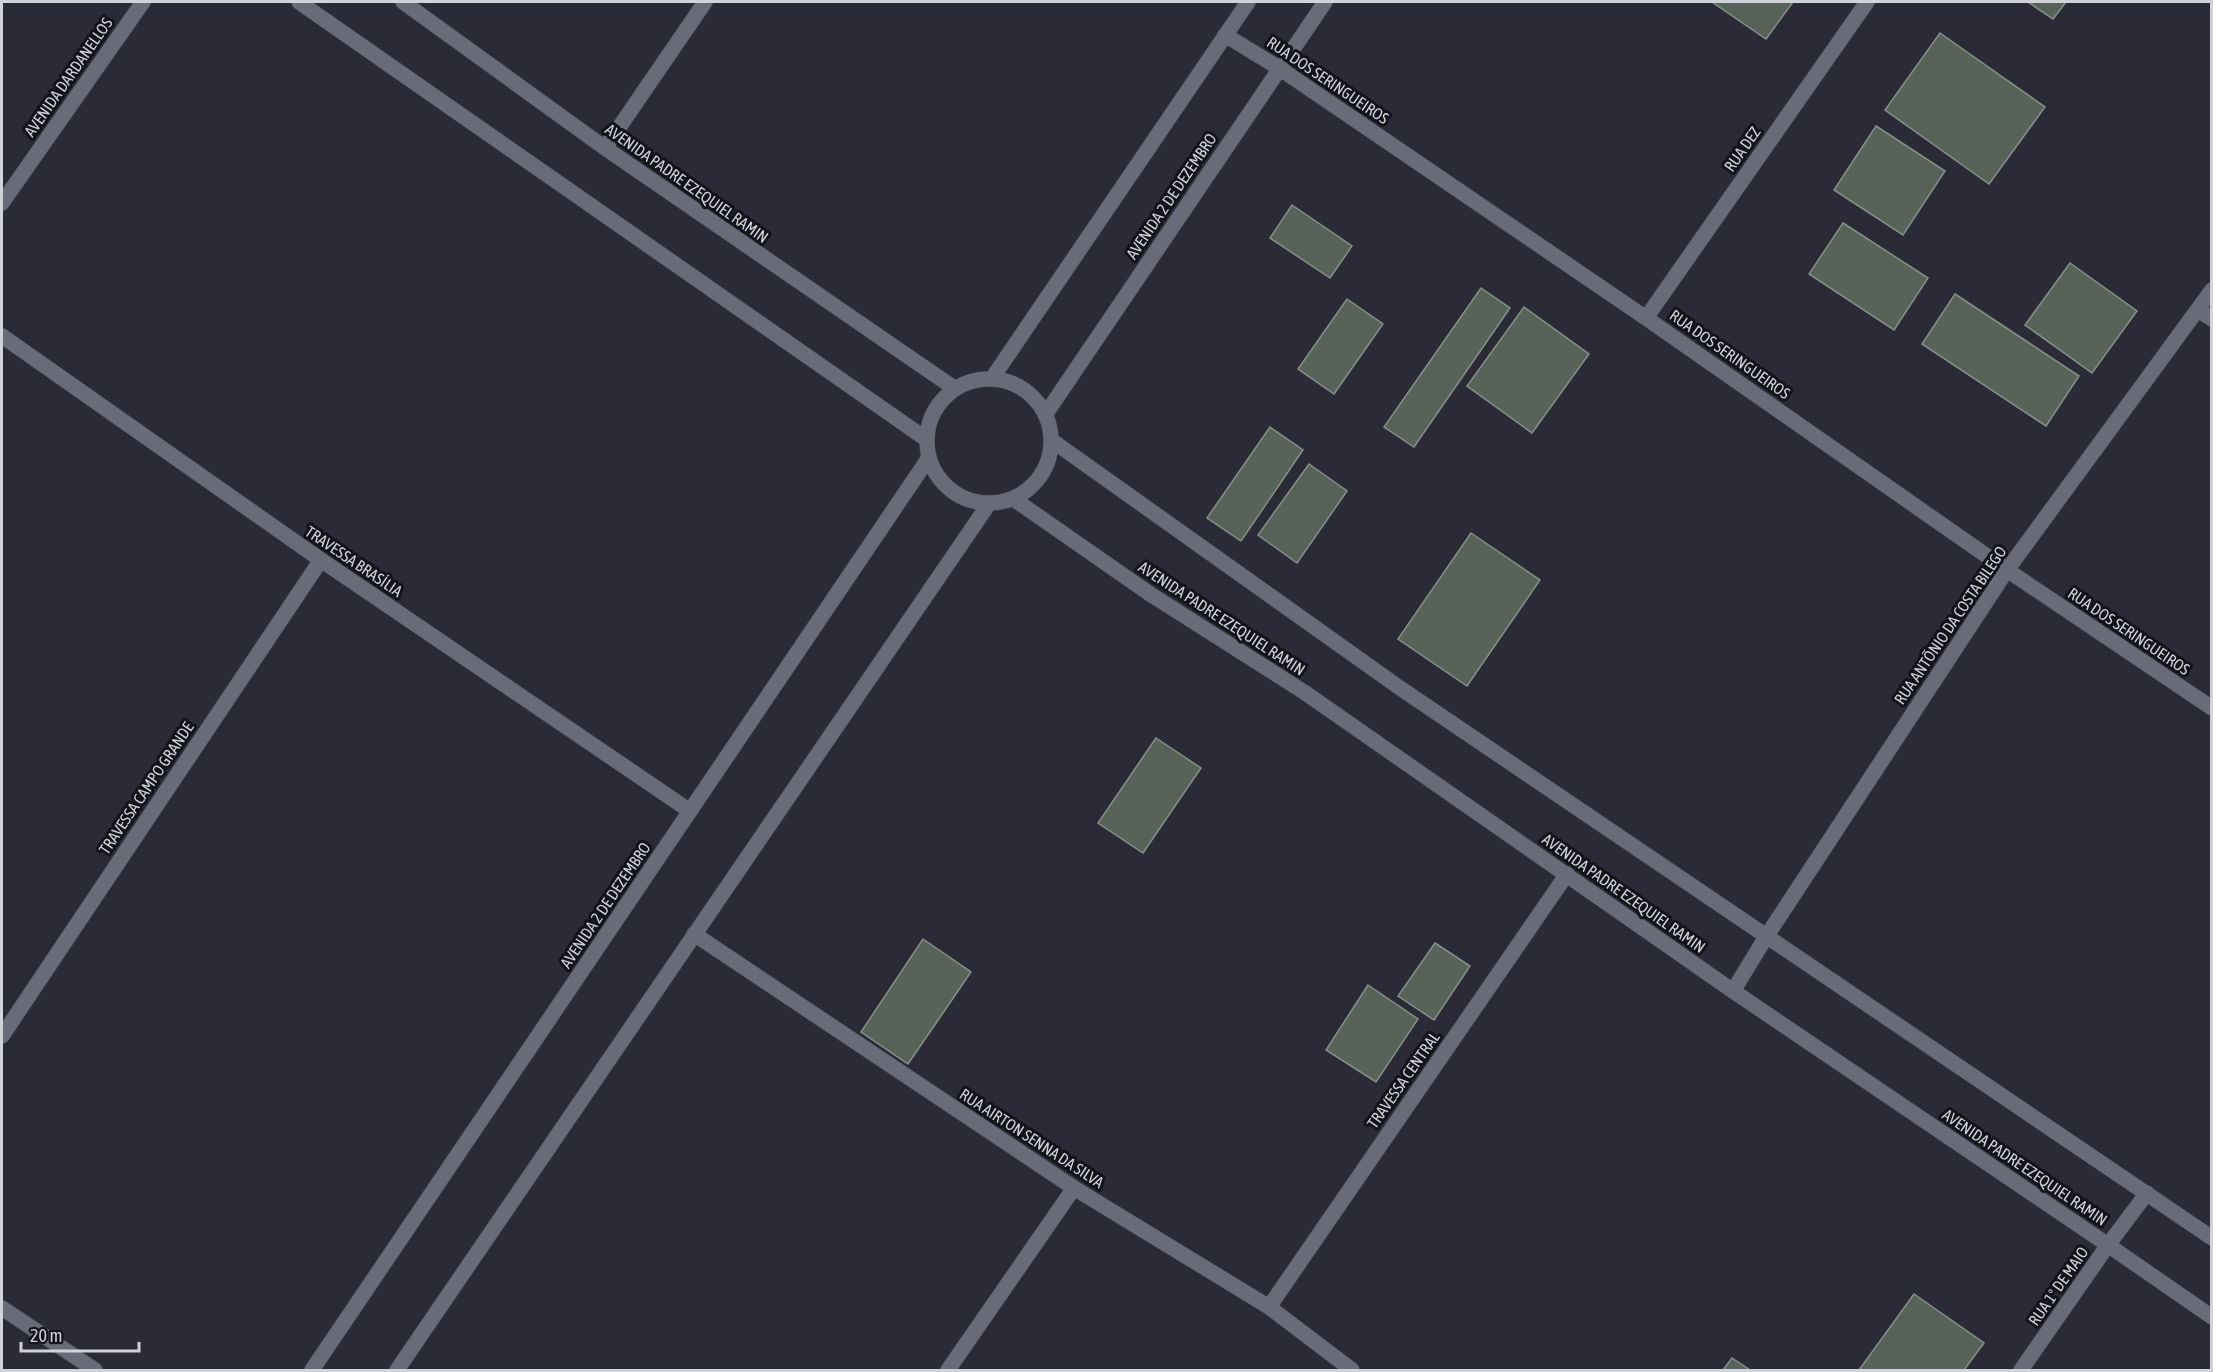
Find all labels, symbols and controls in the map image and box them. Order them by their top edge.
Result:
street label: AVENIDA DARDANELLOS [20,14,116,140]
street label: RUA DOS SERINGUEIROS [1264,33,1392,127]
street label: AVENIDA PADRE EZEQUIEL RAMIN [602,120,772,246]
street label: RUA DEZ [1720,123,1764,175]
street label: AVENIDA 2 DE DEZEMBRO [1122,130,1220,262]
street label: RUA DOS SERINGUEIROS [1666,306,1794,402]
street label: TRAVESSA BRASÍLIA [302,522,406,600]
street label: RUA ANTÕNIO DA COSTA BILEGO [1890,543,2010,707]
street label: AVENIDA PADRE EZEQUIEL RAMIN [1135,557,1309,679]
street label: RUA DOS SERINGUEIROS [2065,584,2193,678]
street label: TRAVESSA CAMPO GRANDE [95,718,197,857]
street label: AVENIDA PADRE EZEQUIEL RAMIN [1539,830,1709,956]
street label: AVENIDA 2 DE DEZEMBRO [556,839,654,971]
street label: TRAVESSA CENTRAL [1363,1028,1443,1132]
street label: RUA AIRTON SENNA DA SILVA [957,1085,1107,1191]
street label: AVENIDA PADRE EZEQUIEL RAMIN [1939,1105,2111,1229]
street label: RUA 1° DE MAIO [2024,1243,2092,1329]
scale bar [21,1315,140,1353]
text: 20 m [30,1325,62,1346]

